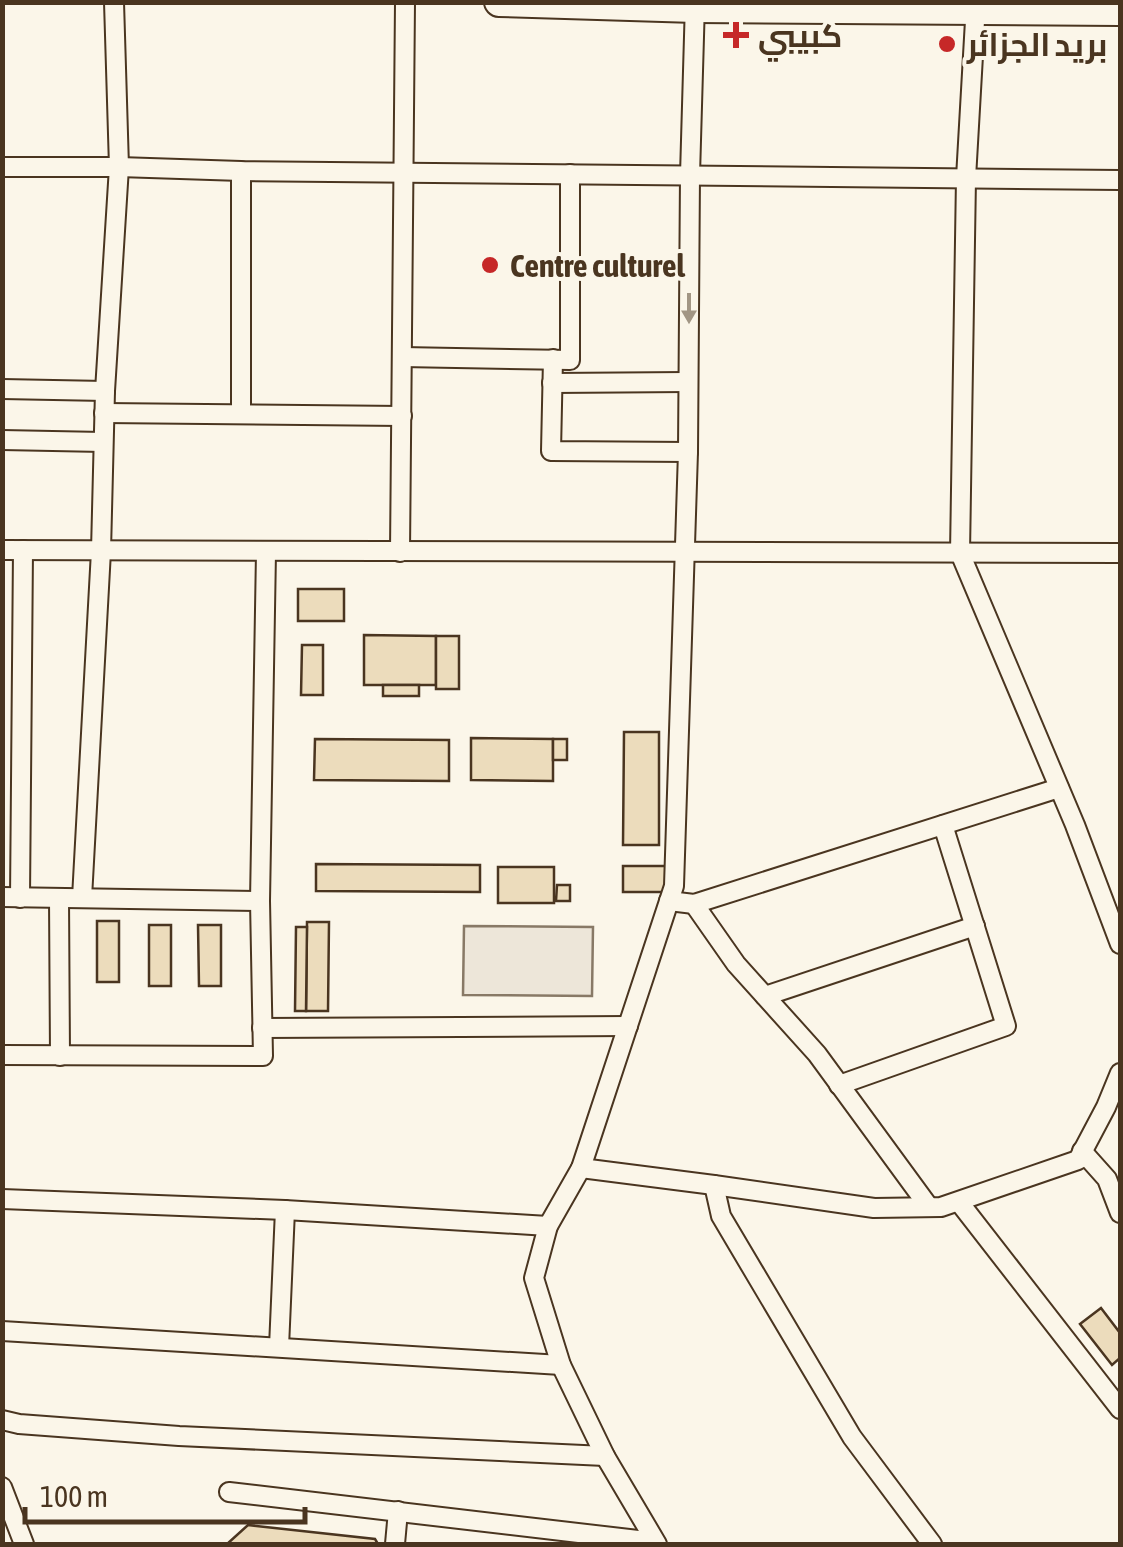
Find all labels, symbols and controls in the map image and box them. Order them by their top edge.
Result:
place label: كبيبي [758,17,842,62]
marker: كبيبي [723,22,749,48]
place label: بريد الجزائر [966,26,1108,64]
marker: بريد الجزائر [936,33,958,55]
place label: Centre culturel [510,247,685,284]
marker: Centre culturel [479,254,501,276]
one-way arrow [681,292,697,324]
scale bar [25,1462,305,1524]
text: 100 m [40,1479,108,1513]

